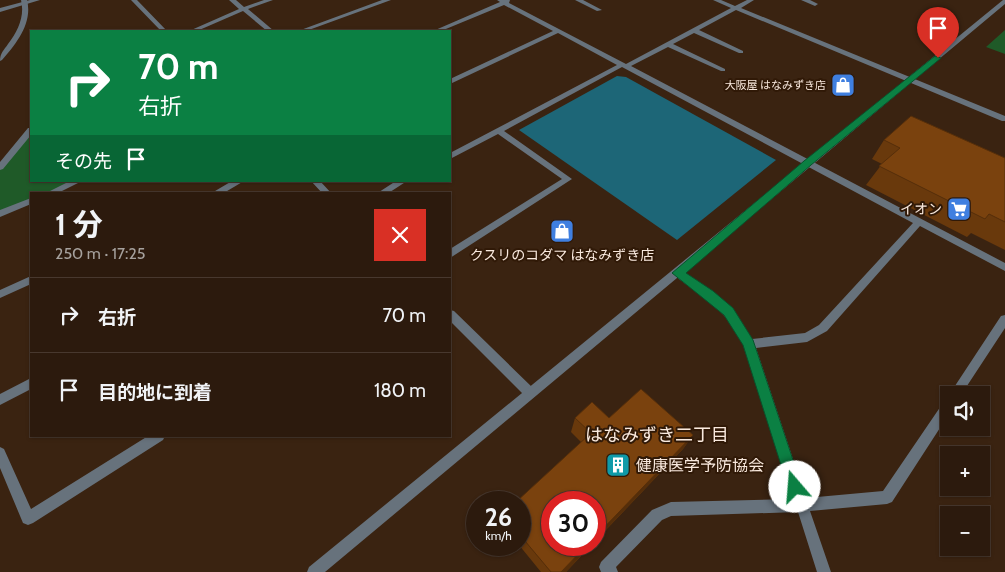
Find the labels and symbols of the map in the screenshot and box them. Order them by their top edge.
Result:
pin [917,7,959,58]
shop icon: 大阪屋 はなみずき店 [830,72,856,98]
place label: 大阪屋 はなみずき店 [725,78,826,92]
supermarket icon: イオン [946,196,972,222]
place label: イオン [900,200,942,218]
shop icon: クスリのコダマ はなみずき店 [549,218,575,244]
place label: クスリのコダマ はなみずき店 [470,246,654,264]
district label: はなみずき二丁目 [585,424,729,446]
building icon: 健康医学予防協会 [605,452,631,478]
place label: 健康医学予防協会 [636,456,764,475]
position arrow [768,460,820,512]
speed limit sign: 30 [541,491,606,556]

